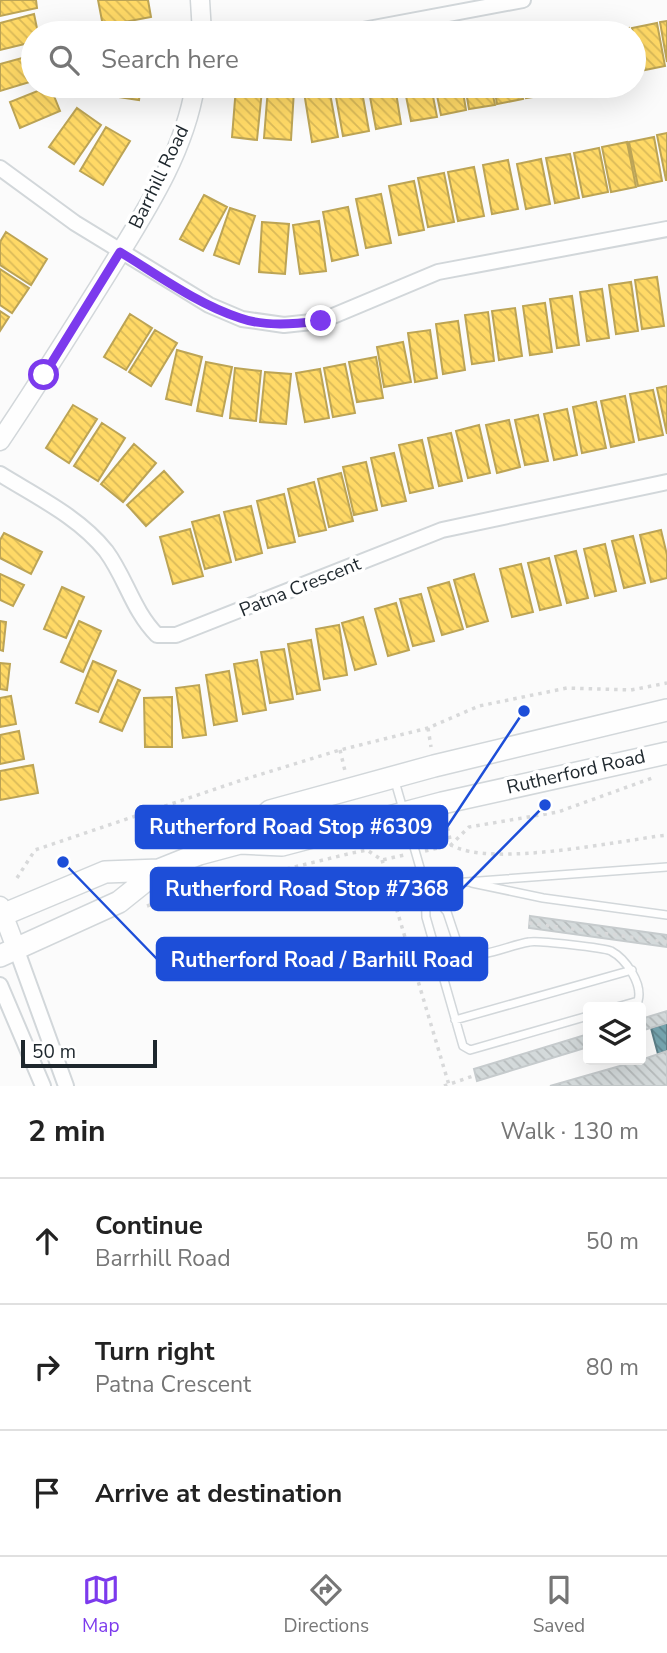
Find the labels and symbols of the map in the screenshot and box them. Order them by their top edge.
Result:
street label: Barrhill Road [123,121,195,233]
route end [305,305,336,336]
route start [28,359,59,390]
street label: Patna Crescent [235,551,365,623]
street label: Rutherford Road [504,743,648,801]
callout: Rutherford Road Stop #6309 [136,806,447,848]
text: Rutherford Road Stop #6309 [149,813,433,841]
callout: Rutherford Road Stop #7368 [151,868,462,910]
text: Rutherford Road Stop #7368 [165,875,449,903]
callout: Rutherford Road / Barhill Road [157,938,487,980]
text: Rutherford Road / Barhill Road [171,946,473,974]
scale bar [21,1037,158,1069]

